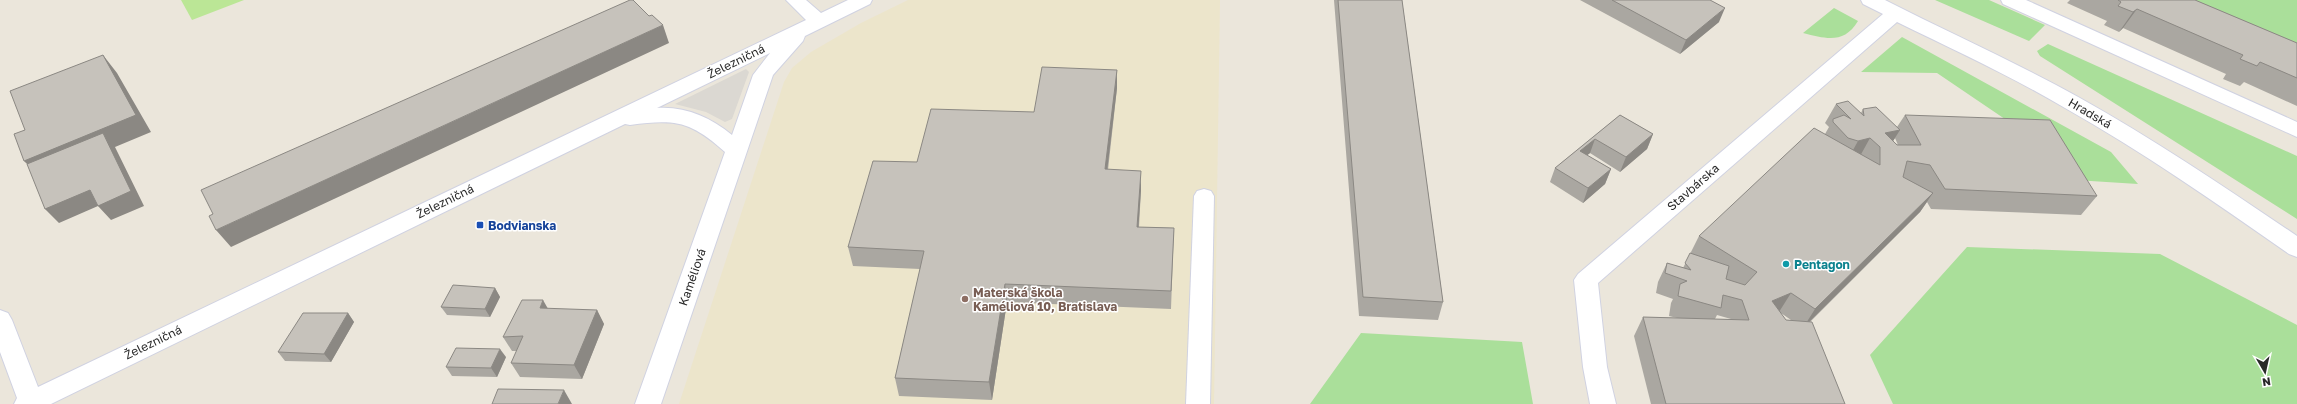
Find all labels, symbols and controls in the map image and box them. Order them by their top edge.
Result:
street label: Železničná [705,41,767,81]
street label: Hradská [2066,95,2114,131]
street label: Stavbárska [1664,160,1722,214]
street label: Železničná [414,181,476,221]
place label: Bodvianska [488,218,556,233]
marker: Bodvianska [475,220,485,230]
street label: Kaméliová [675,246,709,308]
place label: Pentagon [1794,257,1850,272]
marker: Pentagon [1781,259,1791,269]
place label: Materská škola Kaméliová 10, Bratislava [973,285,1117,314]
marker: Materská škola Kaméliová 10, Bratislava [960,294,970,304]
street label: Železničná [122,322,184,362]
north arrow [2245,352,2285,392]
text: N [2261,375,2272,389]

